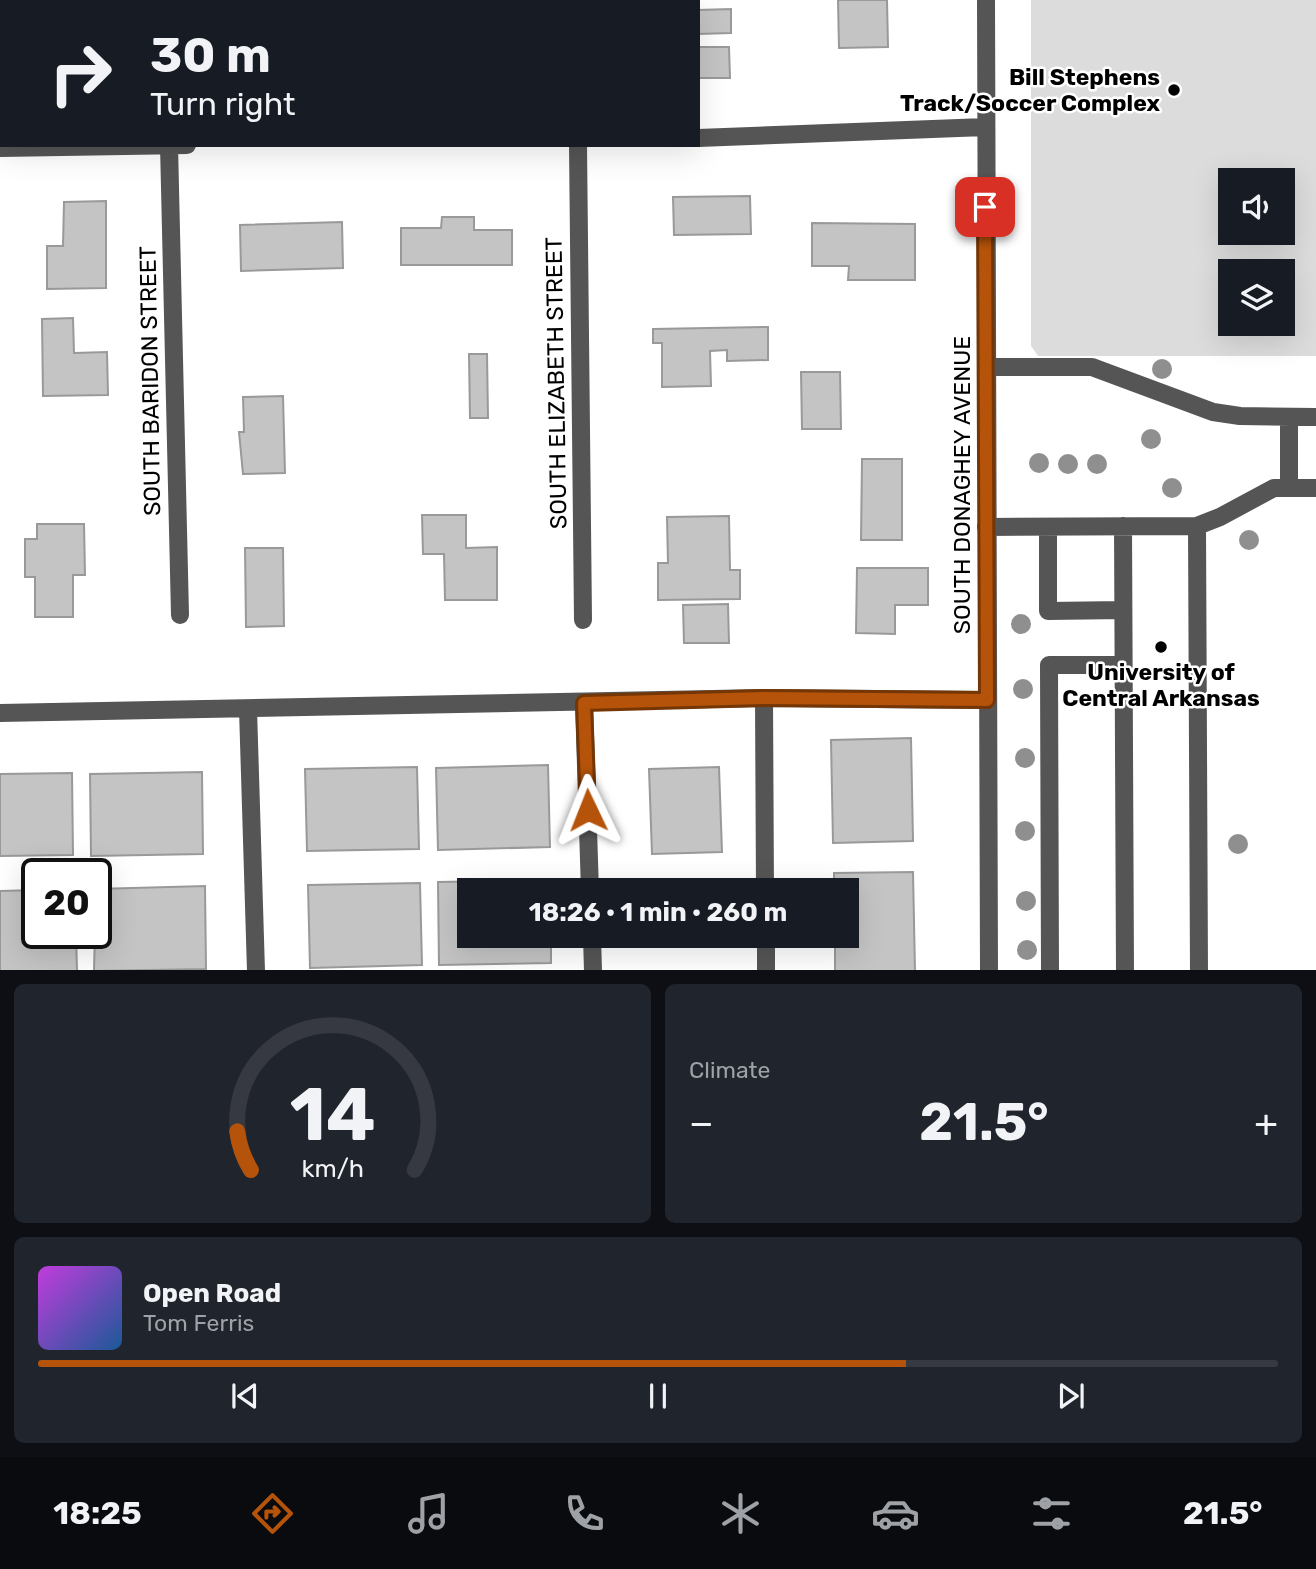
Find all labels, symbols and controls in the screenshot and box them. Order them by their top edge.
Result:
text: 30 m [150,26,271,84]
icon: right [35,28,126,119]
place label: Bill Stephens Track/Soccer Complex [900,63,1160,117]
marker: Bill Stephens Track/Soccer Complex [1166,82,1182,98]
text: Turn right [150,85,295,123]
map controls [1218,168,1295,336]
button: sound [1218,168,1295,245]
pin [955,177,1015,237]
icon: arrive [966,188,1004,226]
street label: SOUTH ELIZABETH STREET [539,237,573,529]
street label: SOUTH BARIDON STREET [134,246,166,516]
button: layers [1218,259,1295,336]
street label: SOUTH DONAGHEY AVENUE [948,336,976,634]
marker: University of Central Arkansas [1153,639,1169,655]
place label: University of Central Arkansas [1062,658,1260,712]
position arrow [551,773,625,847]
speed limit sign: 20 [21,858,112,949]
text: 18:26 · 1 min · 260 m [529,897,787,928]
text: Climate [689,1056,770,1084]
text: 14 [290,1072,375,1158]
text: 21.5° [919,1091,1049,1153]
text: − [689,1100,714,1146]
text: + [1254,1100,1278,1146]
text: km/h [301,1153,364,1182]
text: Open Road [143,1278,281,1309]
text: Tom Ferris [143,1309,254,1337]
icon: previous [226,1377,264,1415]
icon: pause [639,1377,677,1415]
icon: next [1052,1377,1090,1415]
icon: directions [248,1489,297,1538]
icon: music [404,1489,453,1538]
icon: phone [560,1489,609,1538]
icon: climate [716,1489,765,1538]
icon: car [871,1489,920,1538]
icon: filters [1027,1489,1076,1538]
text: 18:25 [53,1494,142,1532]
text: 21.5° [1183,1494,1263,1532]

